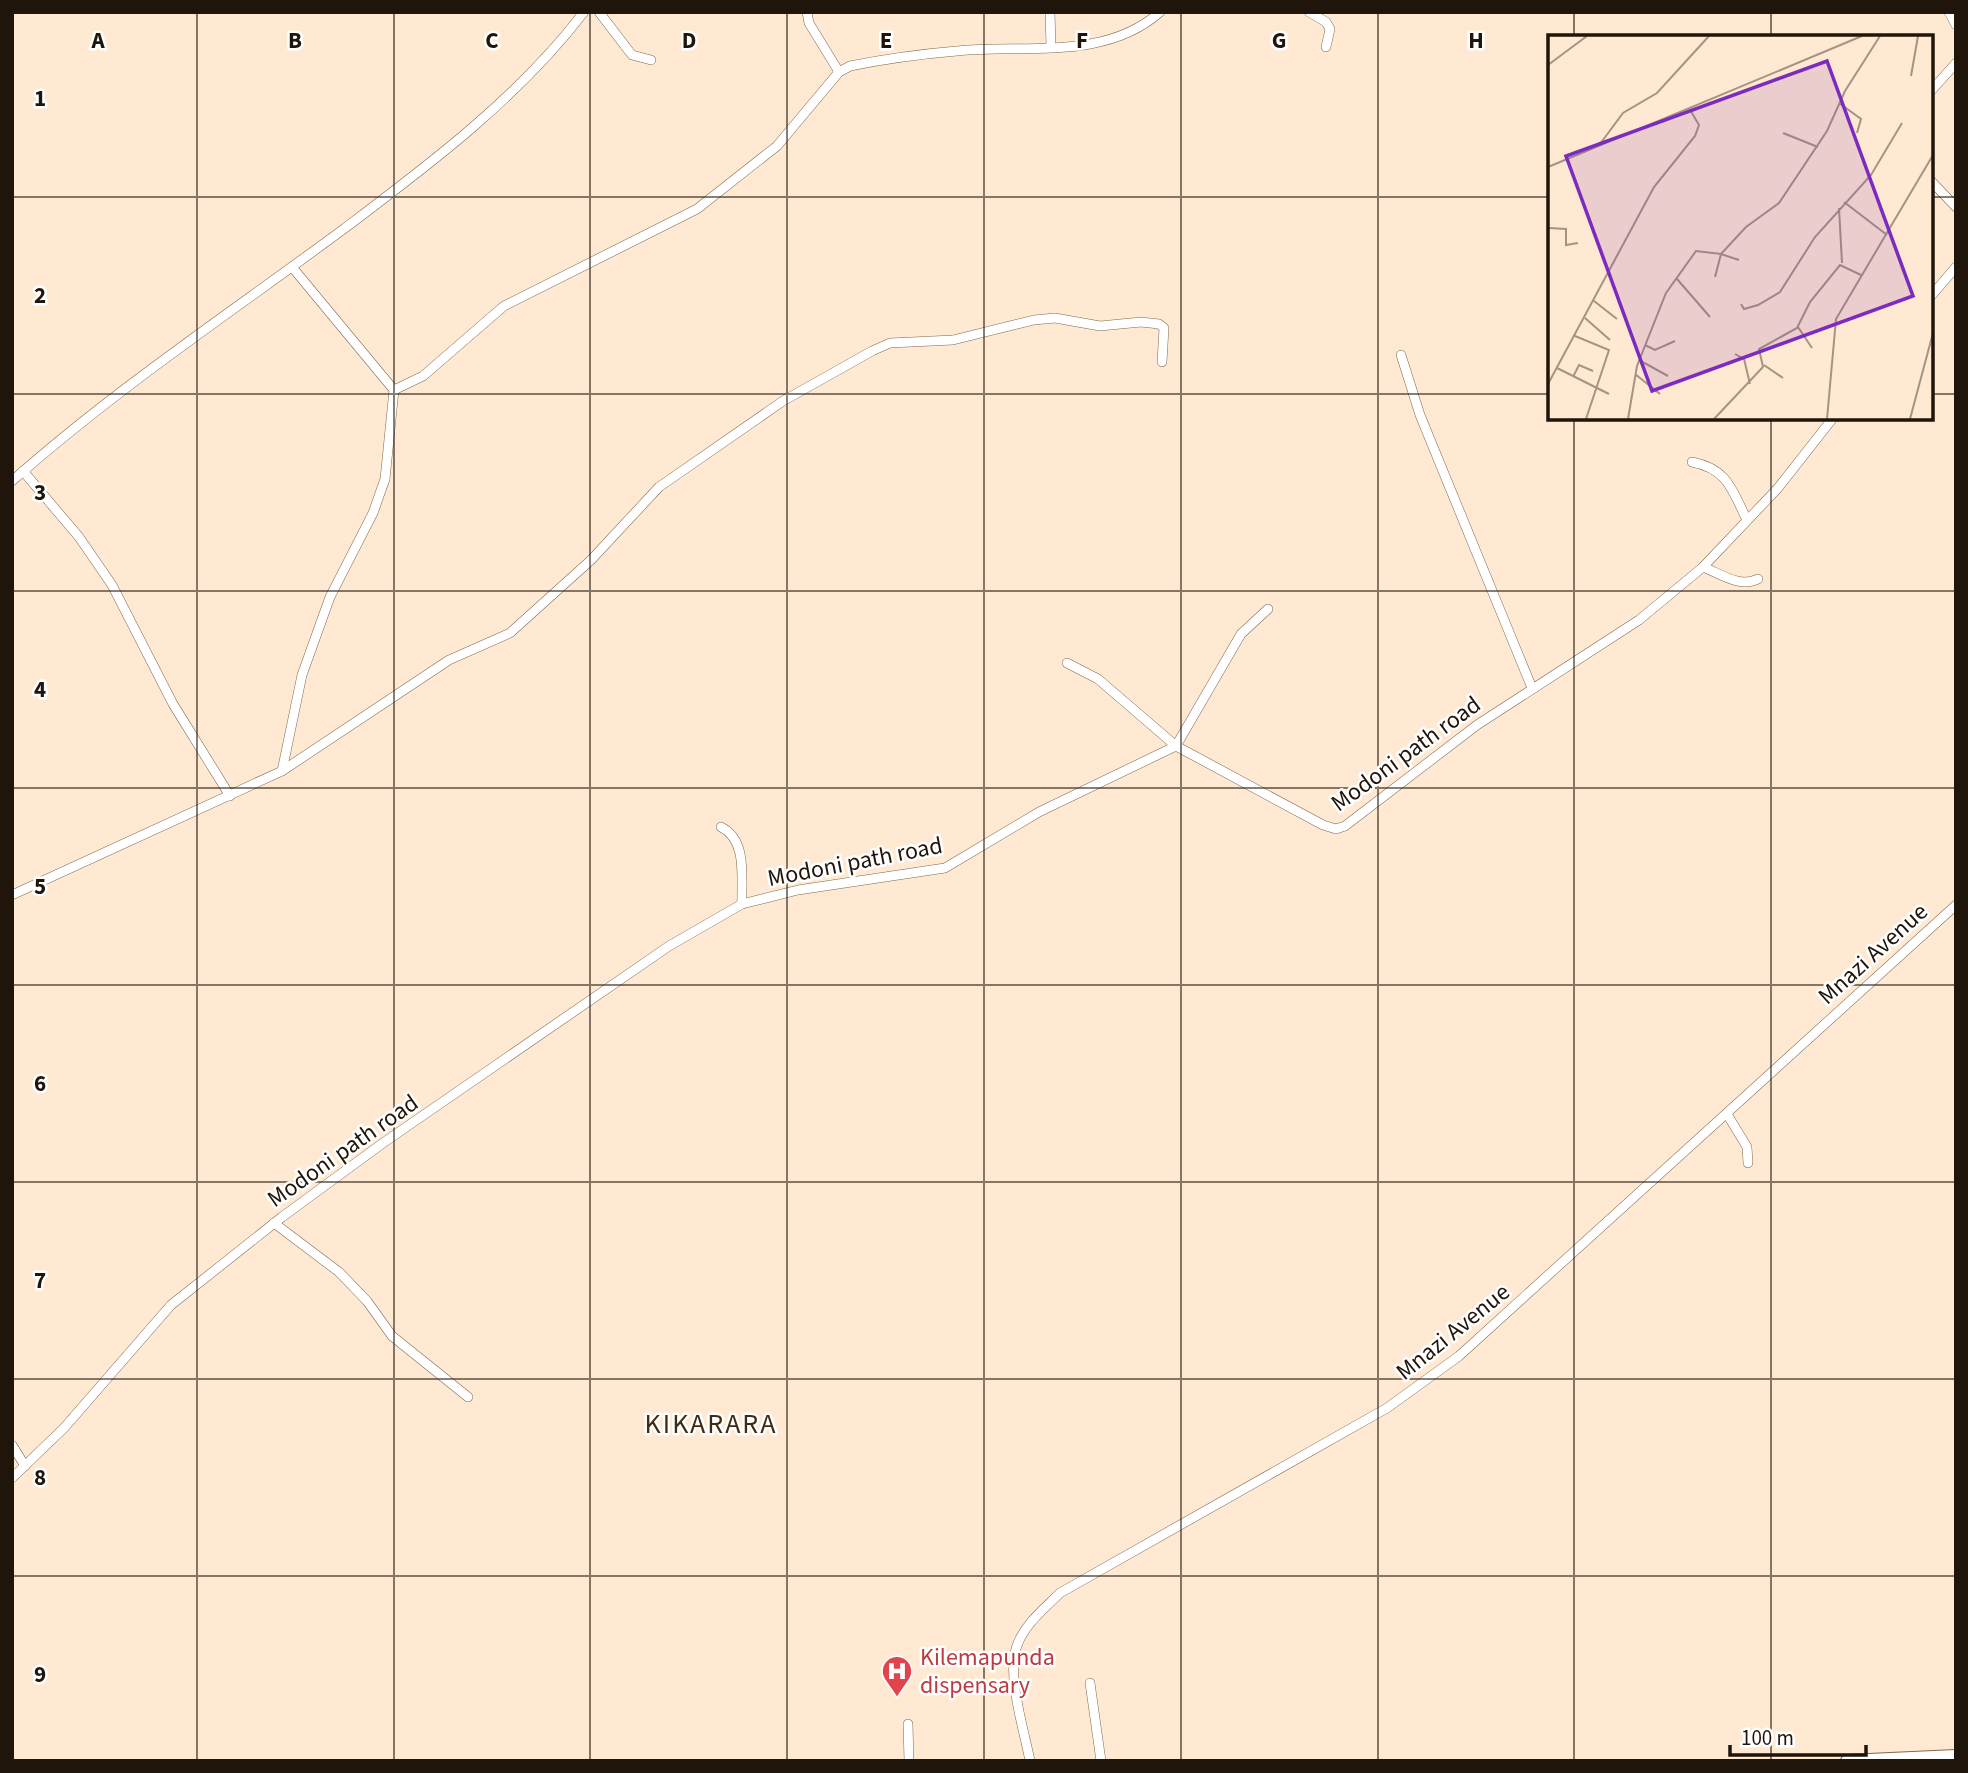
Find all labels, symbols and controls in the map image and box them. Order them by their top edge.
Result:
text: A [90,24,105,57]
text: B [288,24,302,57]
text: C [485,24,499,57]
text: D [682,24,696,57]
text: E [880,24,892,57]
text: F [1076,24,1088,57]
text: G [1272,24,1286,57]
text: H [1468,24,1484,57]
inset map [1548,35,1933,420]
text: 1 [34,82,46,115]
text: 2 [34,279,46,312]
text: 3 [34,476,46,509]
text: 4 [34,673,46,706]
street label: Modoni path road [1324,688,1488,820]
street label: Modoni path road [765,828,945,896]
text: 5 [34,870,46,903]
street label: Mnazi Avenue [1810,895,1936,1013]
text: 6 [34,1067,46,1100]
street label: Modoni path road [260,1086,426,1216]
text: 7 [34,1264,46,1297]
street label: Mnazi Avenue [1389,1275,1517,1389]
district label: KIKARARA [645,1404,777,1444]
text: 8 [34,1461,46,1494]
place label: Kilemapunda dispensary [920,1640,1055,1703]
hospital icon: Kilemapunda dispensary [880,1654,914,1698]
text: 9 [34,1658,46,1691]
scale bar [1730,1714,1867,1758]
text: 100 m [1741,1723,1794,1753]

